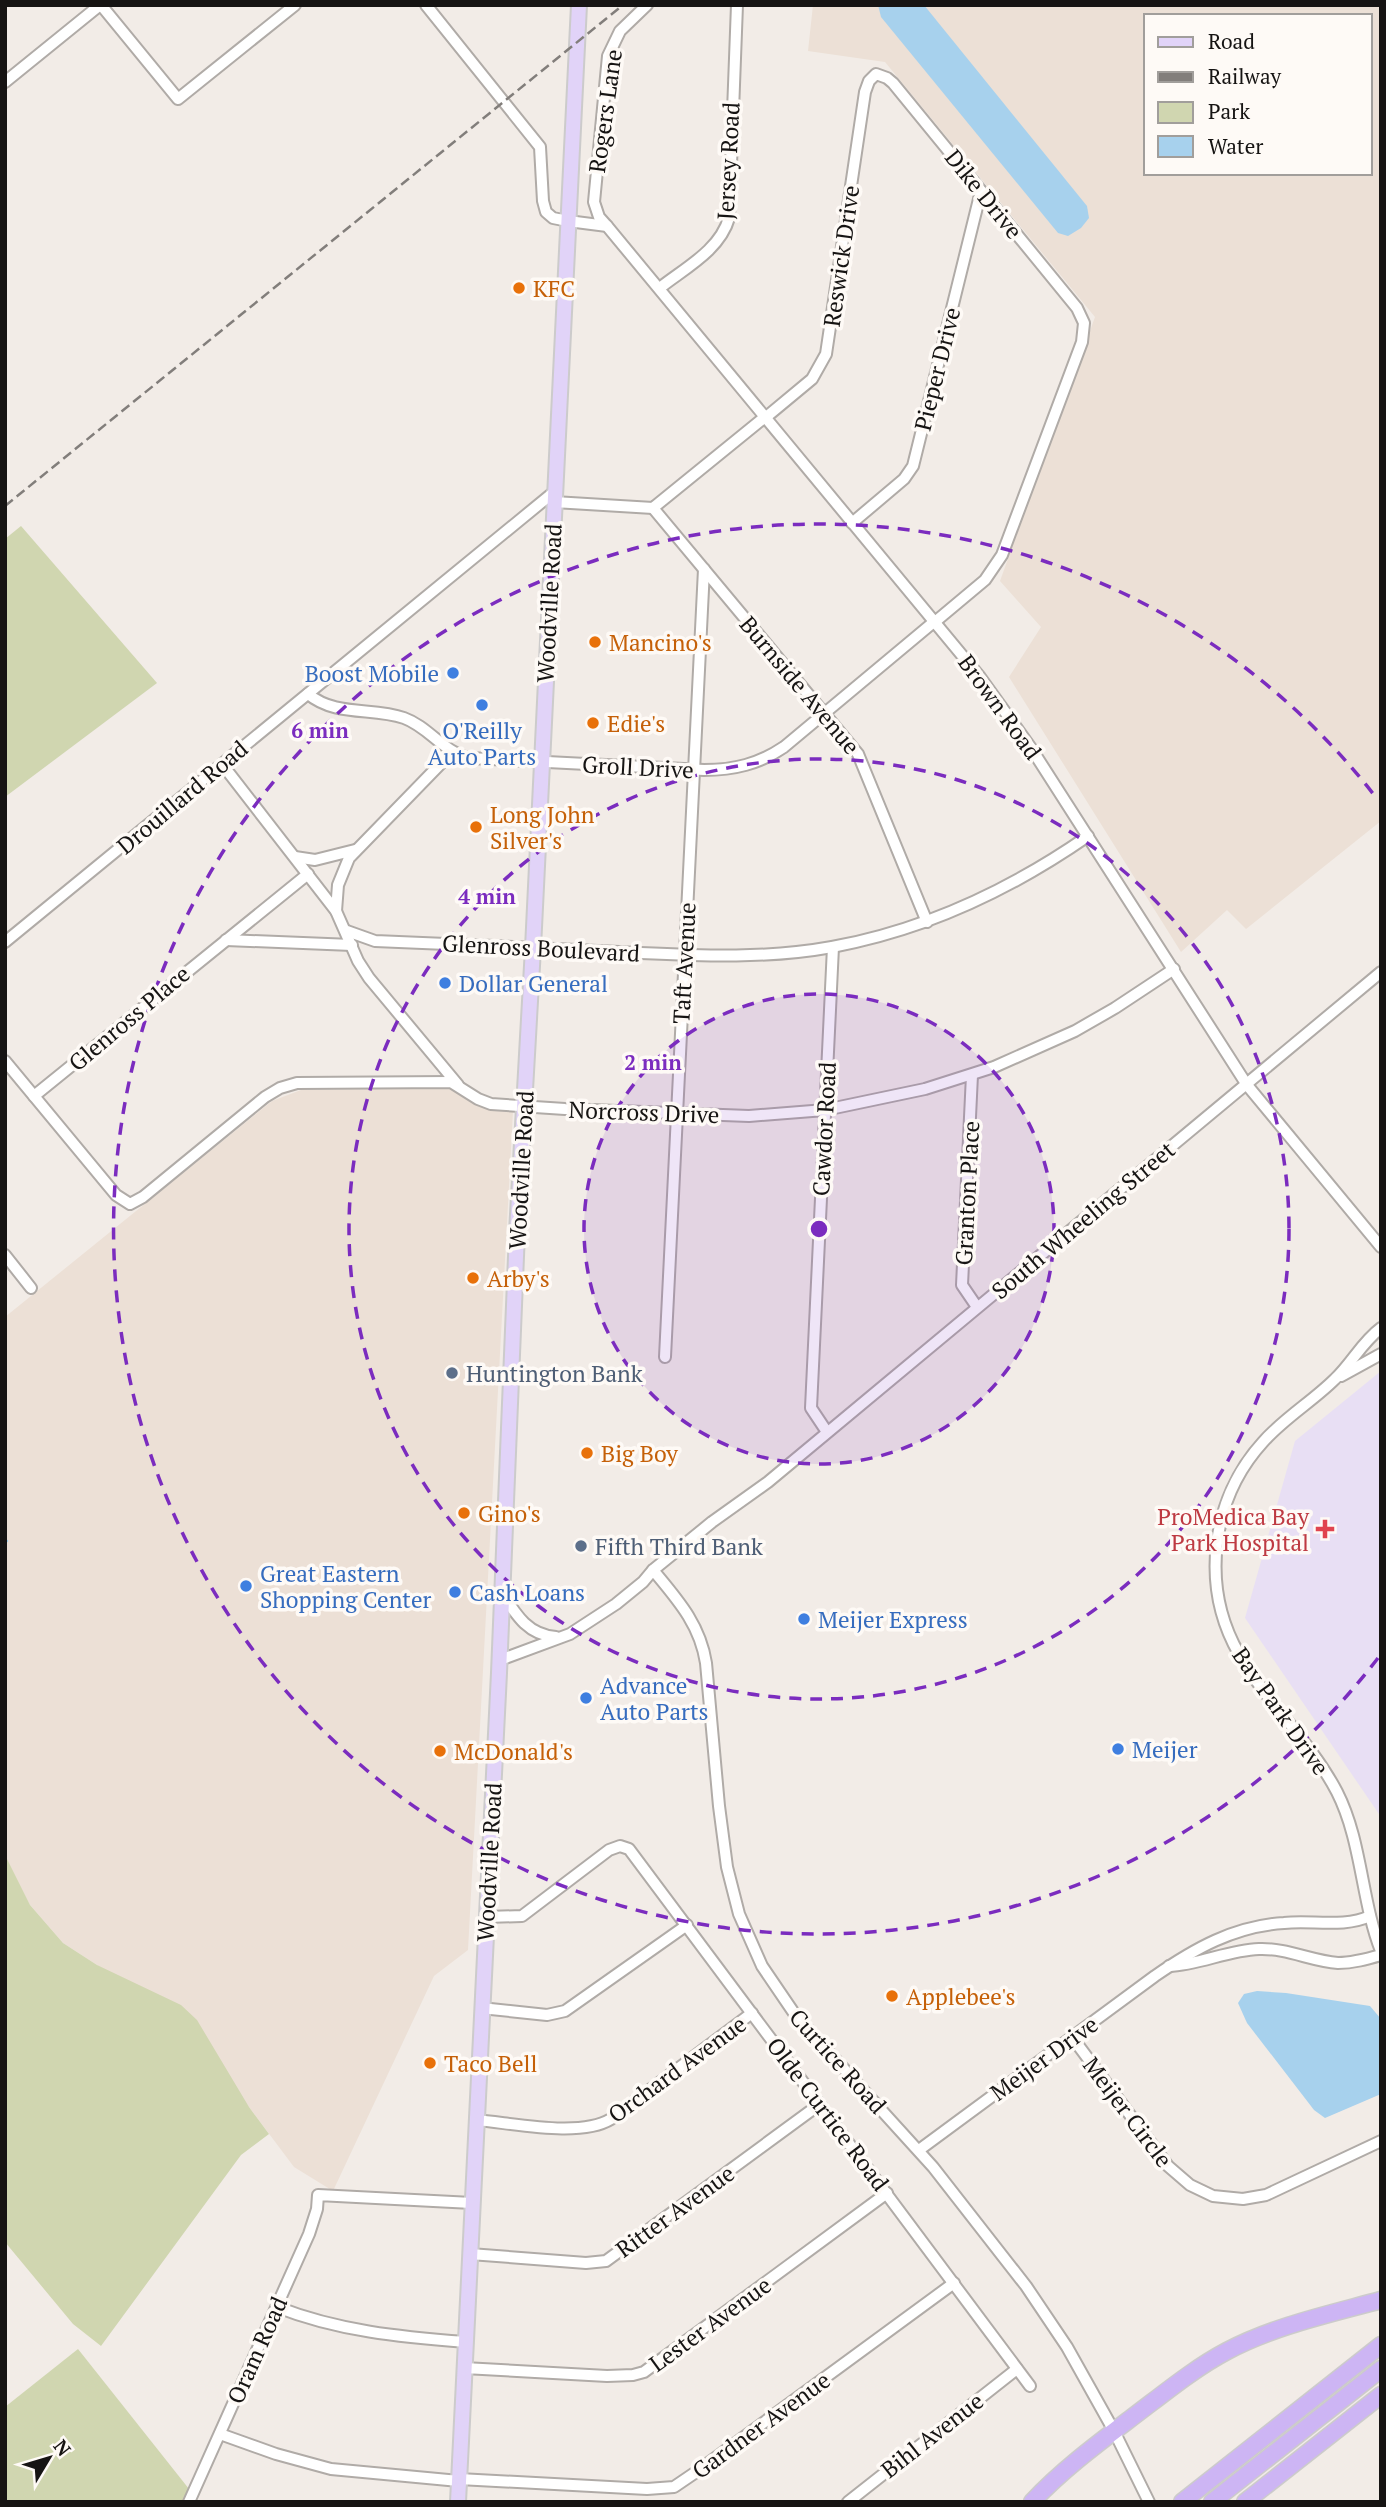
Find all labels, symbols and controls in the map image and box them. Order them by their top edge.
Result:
legend [1144,14,1372,175]
text: Road [1208,27,1255,55]
street label: Rogers Lane [581,47,629,175]
text: Railway [1208,62,1282,90]
text: Park [1208,97,1250,125]
street label: Jersey Road [709,101,747,221]
text: Water [1208,132,1263,160]
street label: Dike Drive [938,143,1030,245]
street label: Reswick Drive [816,183,866,329]
place label: KFC [533,273,575,304]
marker: KFC [511,280,527,296]
street label: Pieper Drive [907,304,967,434]
street label: Woodville Road [529,523,569,683]
street label: Burnside Avenue [733,609,867,761]
place label: Mancino's [609,627,712,658]
marker: Mancino's [587,634,603,650]
street label: Brown Road [951,648,1049,766]
place label: Boost Mobile [305,658,439,689]
marker: Boost Mobile [445,665,461,681]
marker: O'Reilly Auto Parts [474,697,490,713]
place label: Edie's [607,708,665,739]
place label: O'Reilly Auto Parts [428,715,536,772]
marker: Edie's [585,715,601,731]
text: 6 min [291,716,349,744]
street label: Drouillard Road [110,733,254,861]
street label: Groll Drive [581,749,695,785]
place label: Long John Silver's [490,799,595,856]
marker: Long John Silver's [468,819,484,835]
text: 4 min [458,882,516,910]
street label: Taft Avenue [665,901,703,1025]
street label: Glenross Boulevard [441,927,641,969]
street label: Glenross Place [62,958,196,1078]
place label: Dollar General [459,968,608,999]
marker: Dollar General [437,975,453,991]
text: 2 min [624,1048,682,1076]
street label: Cawdor Road [805,1061,843,1197]
street label: Woodville Road [501,1090,541,1250]
street label: Norcross Drive [568,1094,720,1130]
street label: Granton Place [948,1120,986,1266]
street label: South Wheeling Street [985,1134,1182,1306]
centre of rings [807,1217,831,1241]
place label: Arby's [487,1263,550,1294]
marker: Arby's [465,1270,481,1286]
place label: Huntington Bank [466,1358,643,1389]
marker: Huntington Bank [444,1365,460,1381]
place label: Big Boy [601,1438,678,1469]
marker: Big Boy [579,1445,595,1461]
place label: Gino's [478,1498,541,1529]
place label: ProMedica Bay Park Hospital [1157,1501,1309,1558]
marker: Gino's [456,1505,472,1521]
marker: ProMedica Bay Park Hospital [1315,1519,1335,1539]
place label: Fifth Third Bank [595,1531,763,1562]
marker: Fifth Third Bank [573,1538,589,1554]
place label: Great Eastern Shopping Center [260,1558,431,1615]
place label: Cash Loans [469,1577,585,1608]
marker: Great Eastern Shopping Center [238,1578,254,1594]
marker: Cash Loans [447,1584,463,1600]
place label: Meijer Express [818,1604,968,1635]
marker: Meijer Express [796,1611,812,1627]
street label: Bay Park Drive [1225,1641,1337,1781]
place label: Advance Auto Parts [600,1670,708,1727]
marker: Advance Auto Parts [578,1690,594,1706]
place label: Meijer [1132,1734,1198,1765]
place label: McDonald's [454,1736,573,1767]
marker: Meijer [1110,1741,1126,1757]
marker: McDonald's [432,1743,448,1759]
street label: Woodville Road [469,1782,509,1942]
place label: Applebee's [906,1981,1015,2012]
marker: Applebee's [884,1988,900,2004]
street label: Curtice Road [783,2002,894,2120]
street label: Orchard Avenue [602,2008,752,2130]
street label: Meijer Drive [984,2008,1104,2108]
street label: Olde Curtice Road [760,2031,896,2197]
place label: Taco Bell [444,2048,537,2079]
street label: Meijer Circle [1076,2050,1180,2174]
marker: Taco Bell [422,2055,438,2071]
street label: Ritter Avenue [609,2157,741,2265]
street label: Lester Avenue [643,2269,777,2379]
street label: Oram Road [220,2291,294,2408]
street label: Gardner Avenue [686,2364,836,2486]
street label: Bihl Avenue [874,2385,990,2485]
north arrow [14,2423,84,2493]
text: N [49,2434,77,2461]

